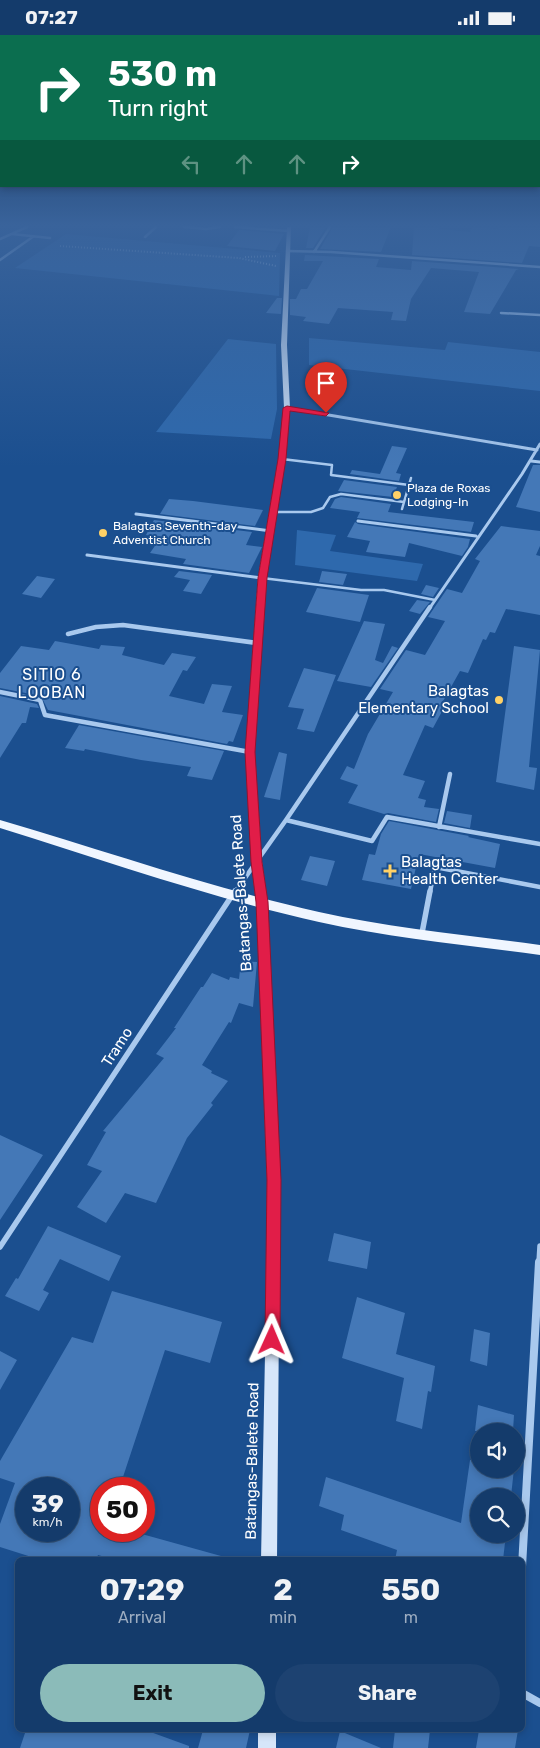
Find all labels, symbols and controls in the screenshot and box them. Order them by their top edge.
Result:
text: 07:27 [25,6,78,29]
text: 530 m [108,53,217,95]
icon: right [25,55,90,120]
text: Turn right [108,95,208,122]
icon: left [177,150,205,178]
icon: ahead [230,150,258,178]
icon: ahead [283,150,311,178]
icon: right [336,150,364,178]
pin [305,362,347,413]
icon: arrive [312,369,340,397]
place label: Plaza de Roxas Lodging-In [407,481,490,509]
marker: Plaza de Roxas Lodging-In [391,489,403,501]
place label: Balagtas Seventh-day Adventist Church [113,519,237,547]
marker: Balagtas Seventh-day Adventist Church [97,527,109,539]
district label: SITIO 6 LOOBAN [18,665,86,702]
place label: Balagtas Elementary School [358,682,489,717]
marker: Balagtas Elementary School [493,694,505,706]
street label: Batangas-Balete Road [227,814,255,972]
place label: Balagtas Health Center [401,853,498,888]
marker: Balagtas Health Center [383,864,397,878]
street label: Tramo [98,1024,136,1070]
position arrow [245,1313,297,1365]
street label: Batangas-Balete Road [242,1382,262,1540]
map controls [470,1423,525,1543]
button: sound [470,1423,525,1478]
speed limit sign: 50 [90,1477,155,1542]
button: search [470,1488,525,1543]
text: 39 [31,1489,64,1518]
text: km/h [33,1515,62,1529]
text: 07:29 [99,1572,185,1608]
text: 2 [273,1572,293,1608]
text: 550 [381,1572,441,1608]
text: Arrival [118,1608,166,1627]
text: min [269,1608,297,1627]
text: m [404,1608,418,1627]
button: Exit [40,1664,265,1722]
button: Share [275,1664,500,1722]

